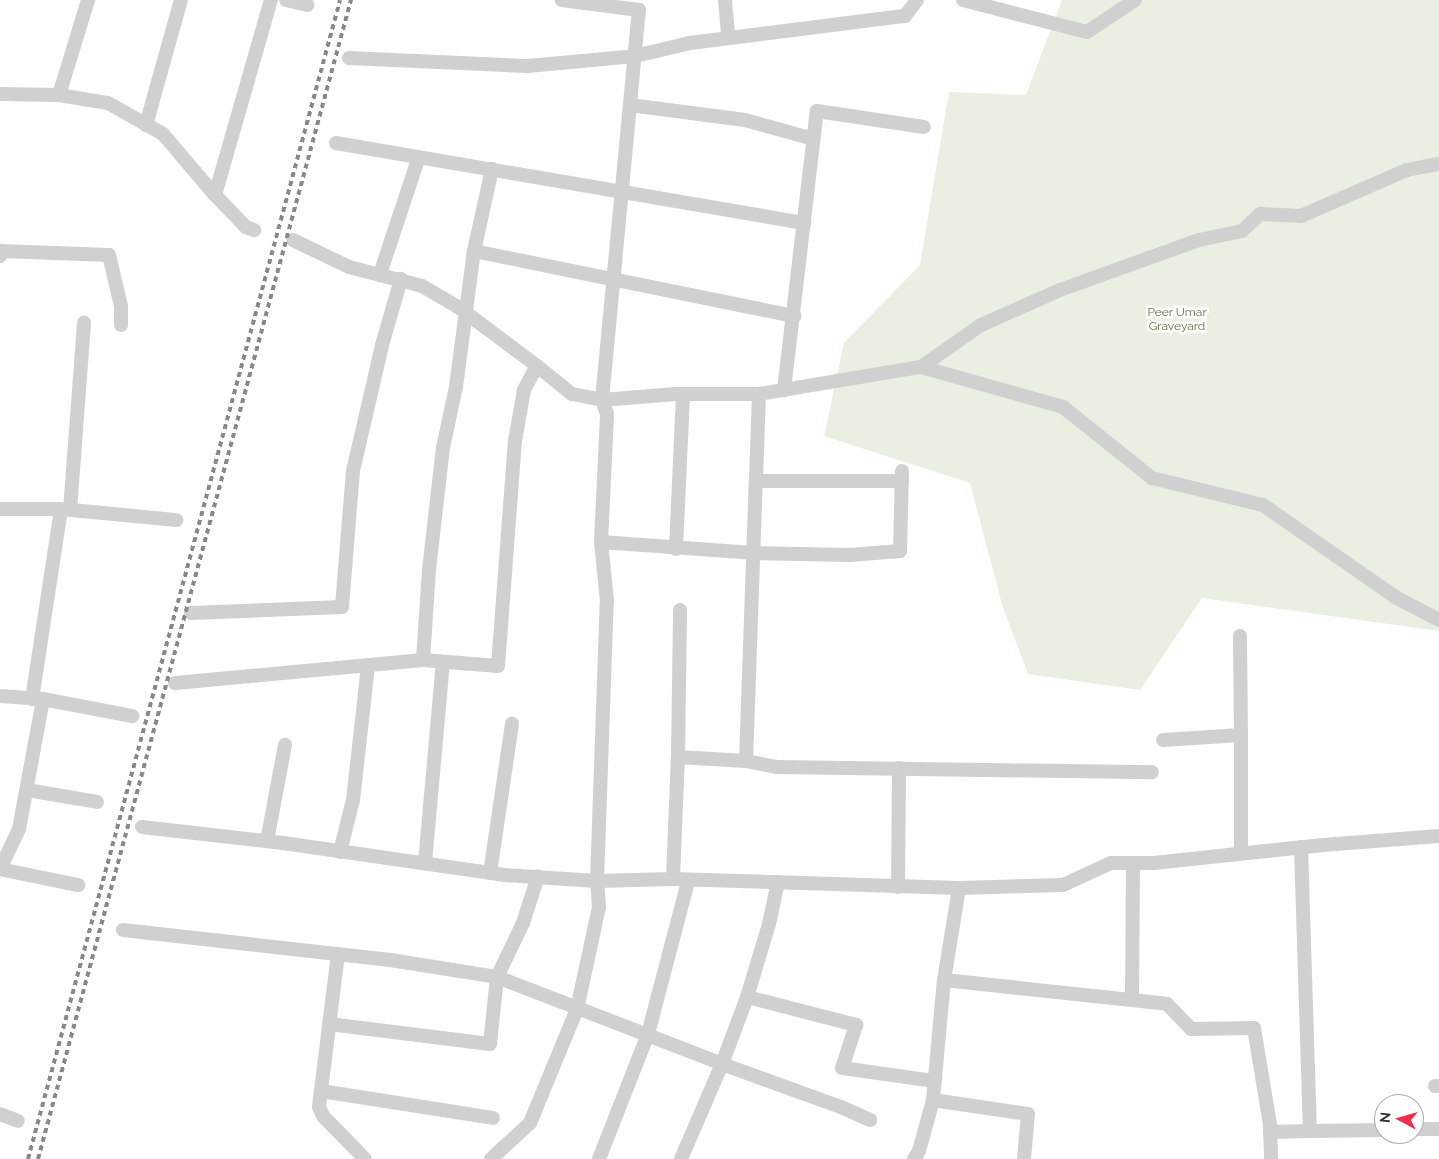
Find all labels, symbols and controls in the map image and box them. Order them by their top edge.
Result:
park label: Peer Umar Graveyard [1147,306,1207,334]
north arrow [1374,1094,1424,1144]
text: N [1377,1111,1394,1124]

